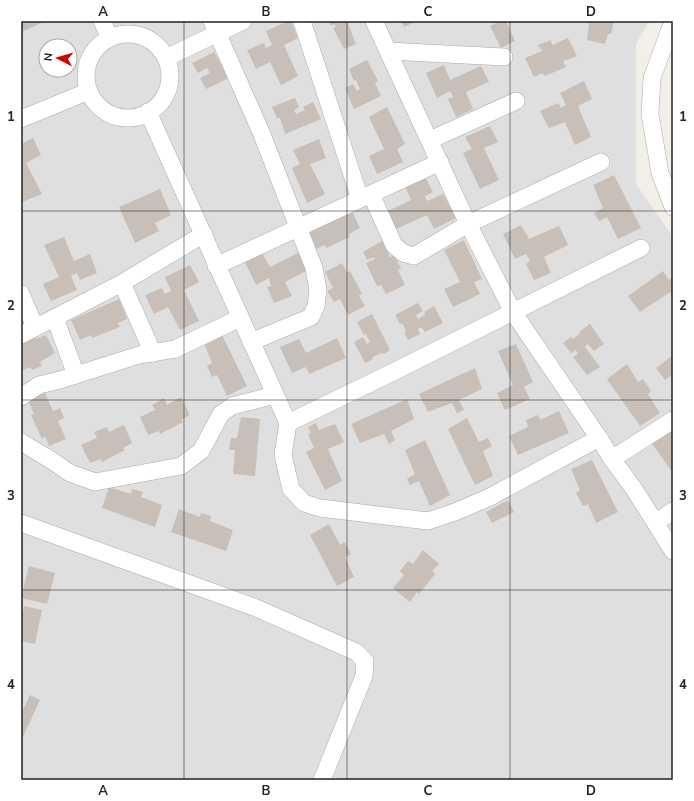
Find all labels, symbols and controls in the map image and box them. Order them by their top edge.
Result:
text: A [98,3,108,21]
text: B [262,3,271,21]
text: C [424,3,433,21]
text: D [586,3,596,21]
north arrow [38,38,78,78]
text: N [41,52,56,62]
text: 1 [7,108,15,126]
text: 1 [679,108,687,126]
text: 2 [7,297,15,315]
text: 2 [679,297,687,315]
text: 3 [7,487,15,505]
text: 3 [679,487,687,505]
text: 4 [7,676,15,694]
text: 4 [679,676,687,694]
text: A [98,782,108,800]
text: B [262,782,271,800]
text: C [424,782,433,800]
text: D [586,782,596,800]

